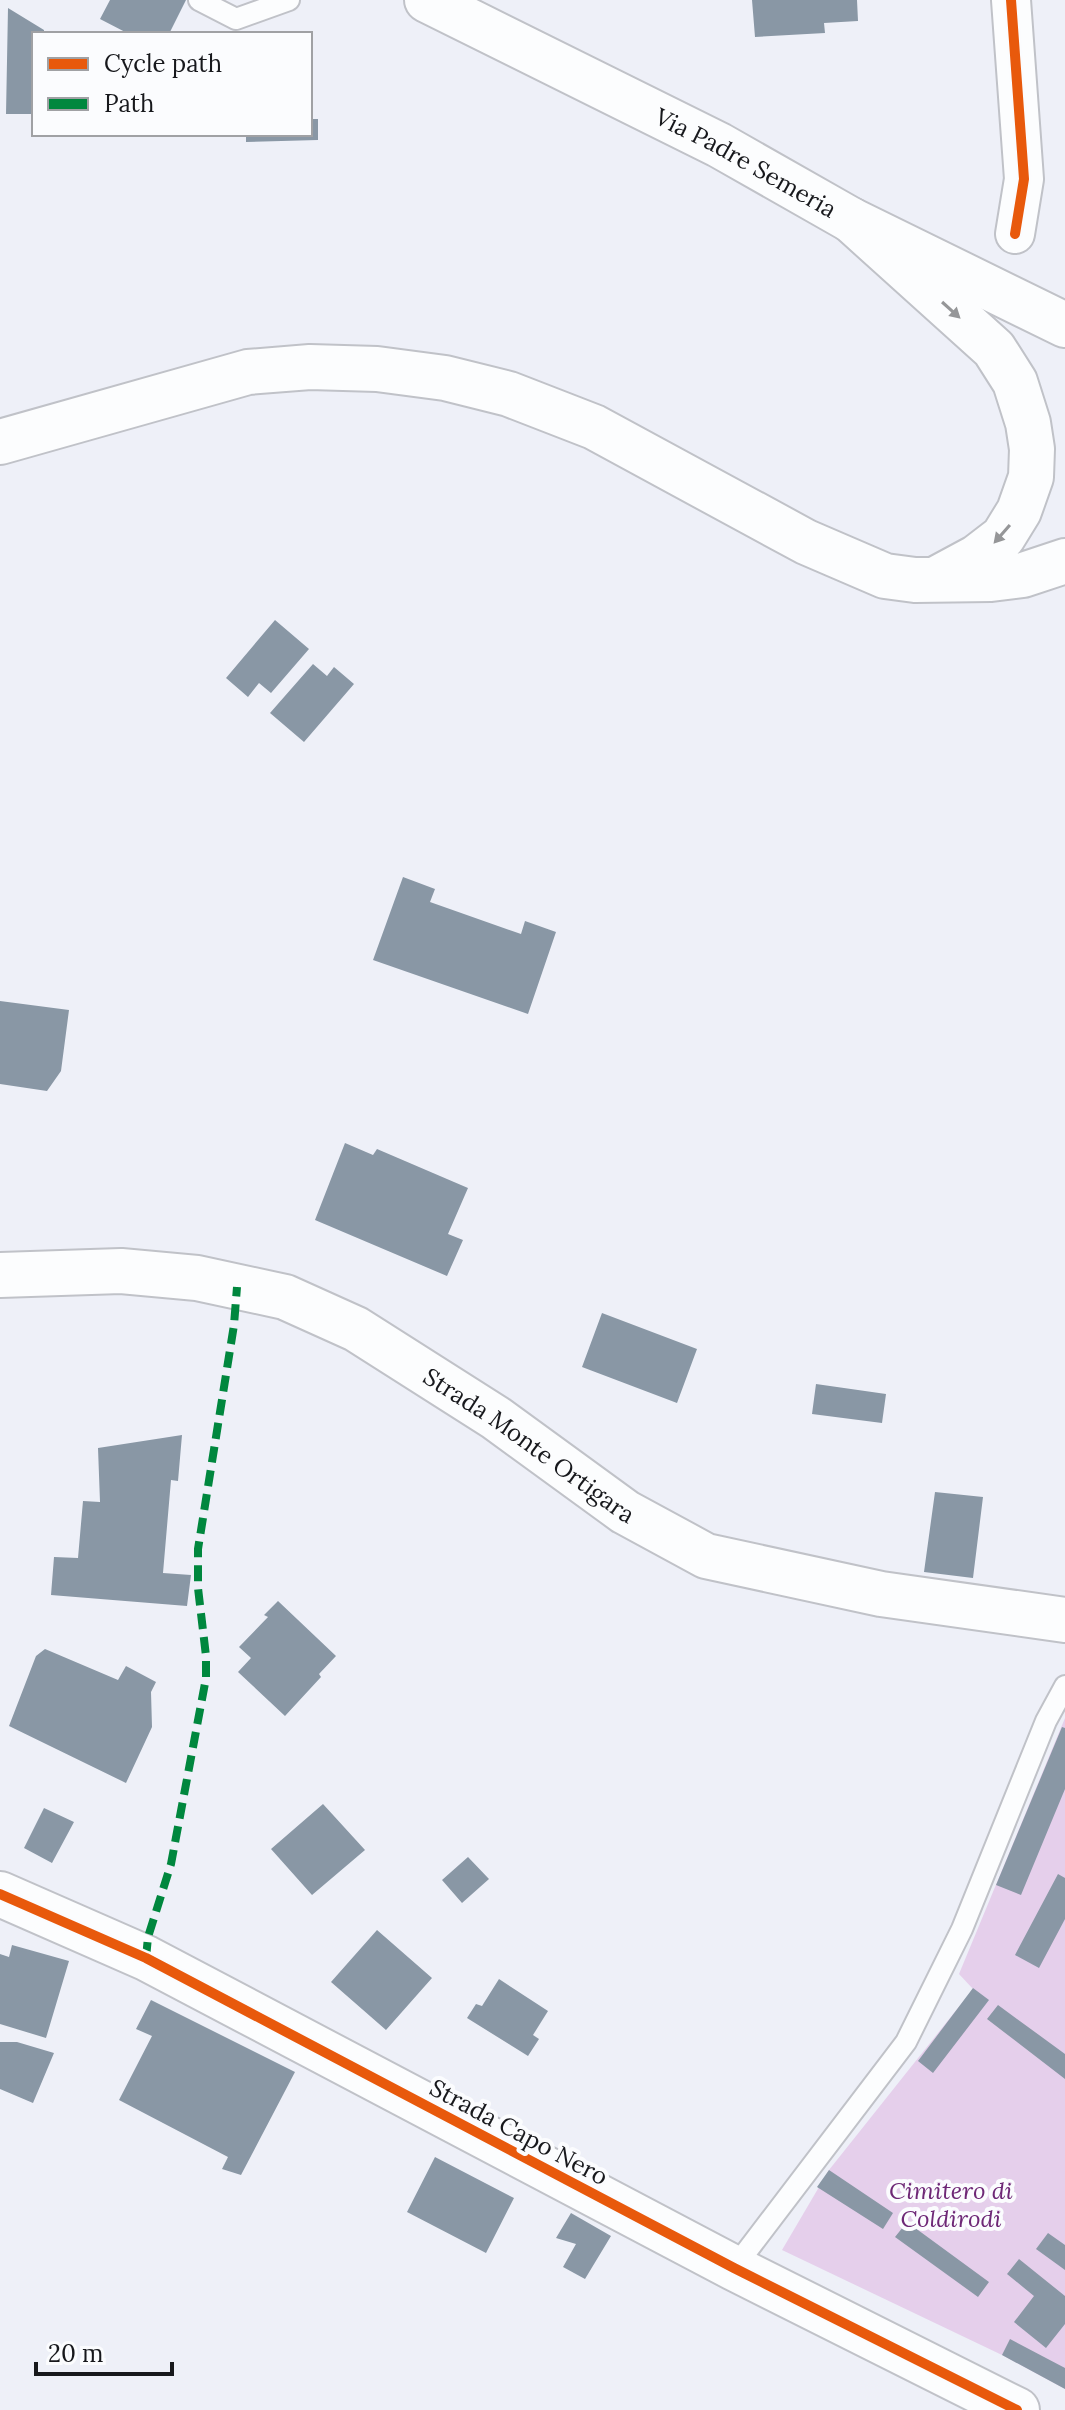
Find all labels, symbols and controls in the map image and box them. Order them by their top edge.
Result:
legend [32,32,312,136]
text: Cycle path [104,48,222,79]
text: Path [104,88,154,119]
street label: Via Padre Semeria [649,100,842,224]
one-way arrow [941,301,960,319]
one-way arrow [994,524,1011,544]
street label: Strada Monte Ortigara [418,1360,640,1530]
street label: Strada Capo Nero [424,2072,614,2192]
park label: Cimitero di Coldirodi [889,2175,1013,2234]
scale bar [36,2326,172,2376]
text: 20 m [48,2338,104,2369]

